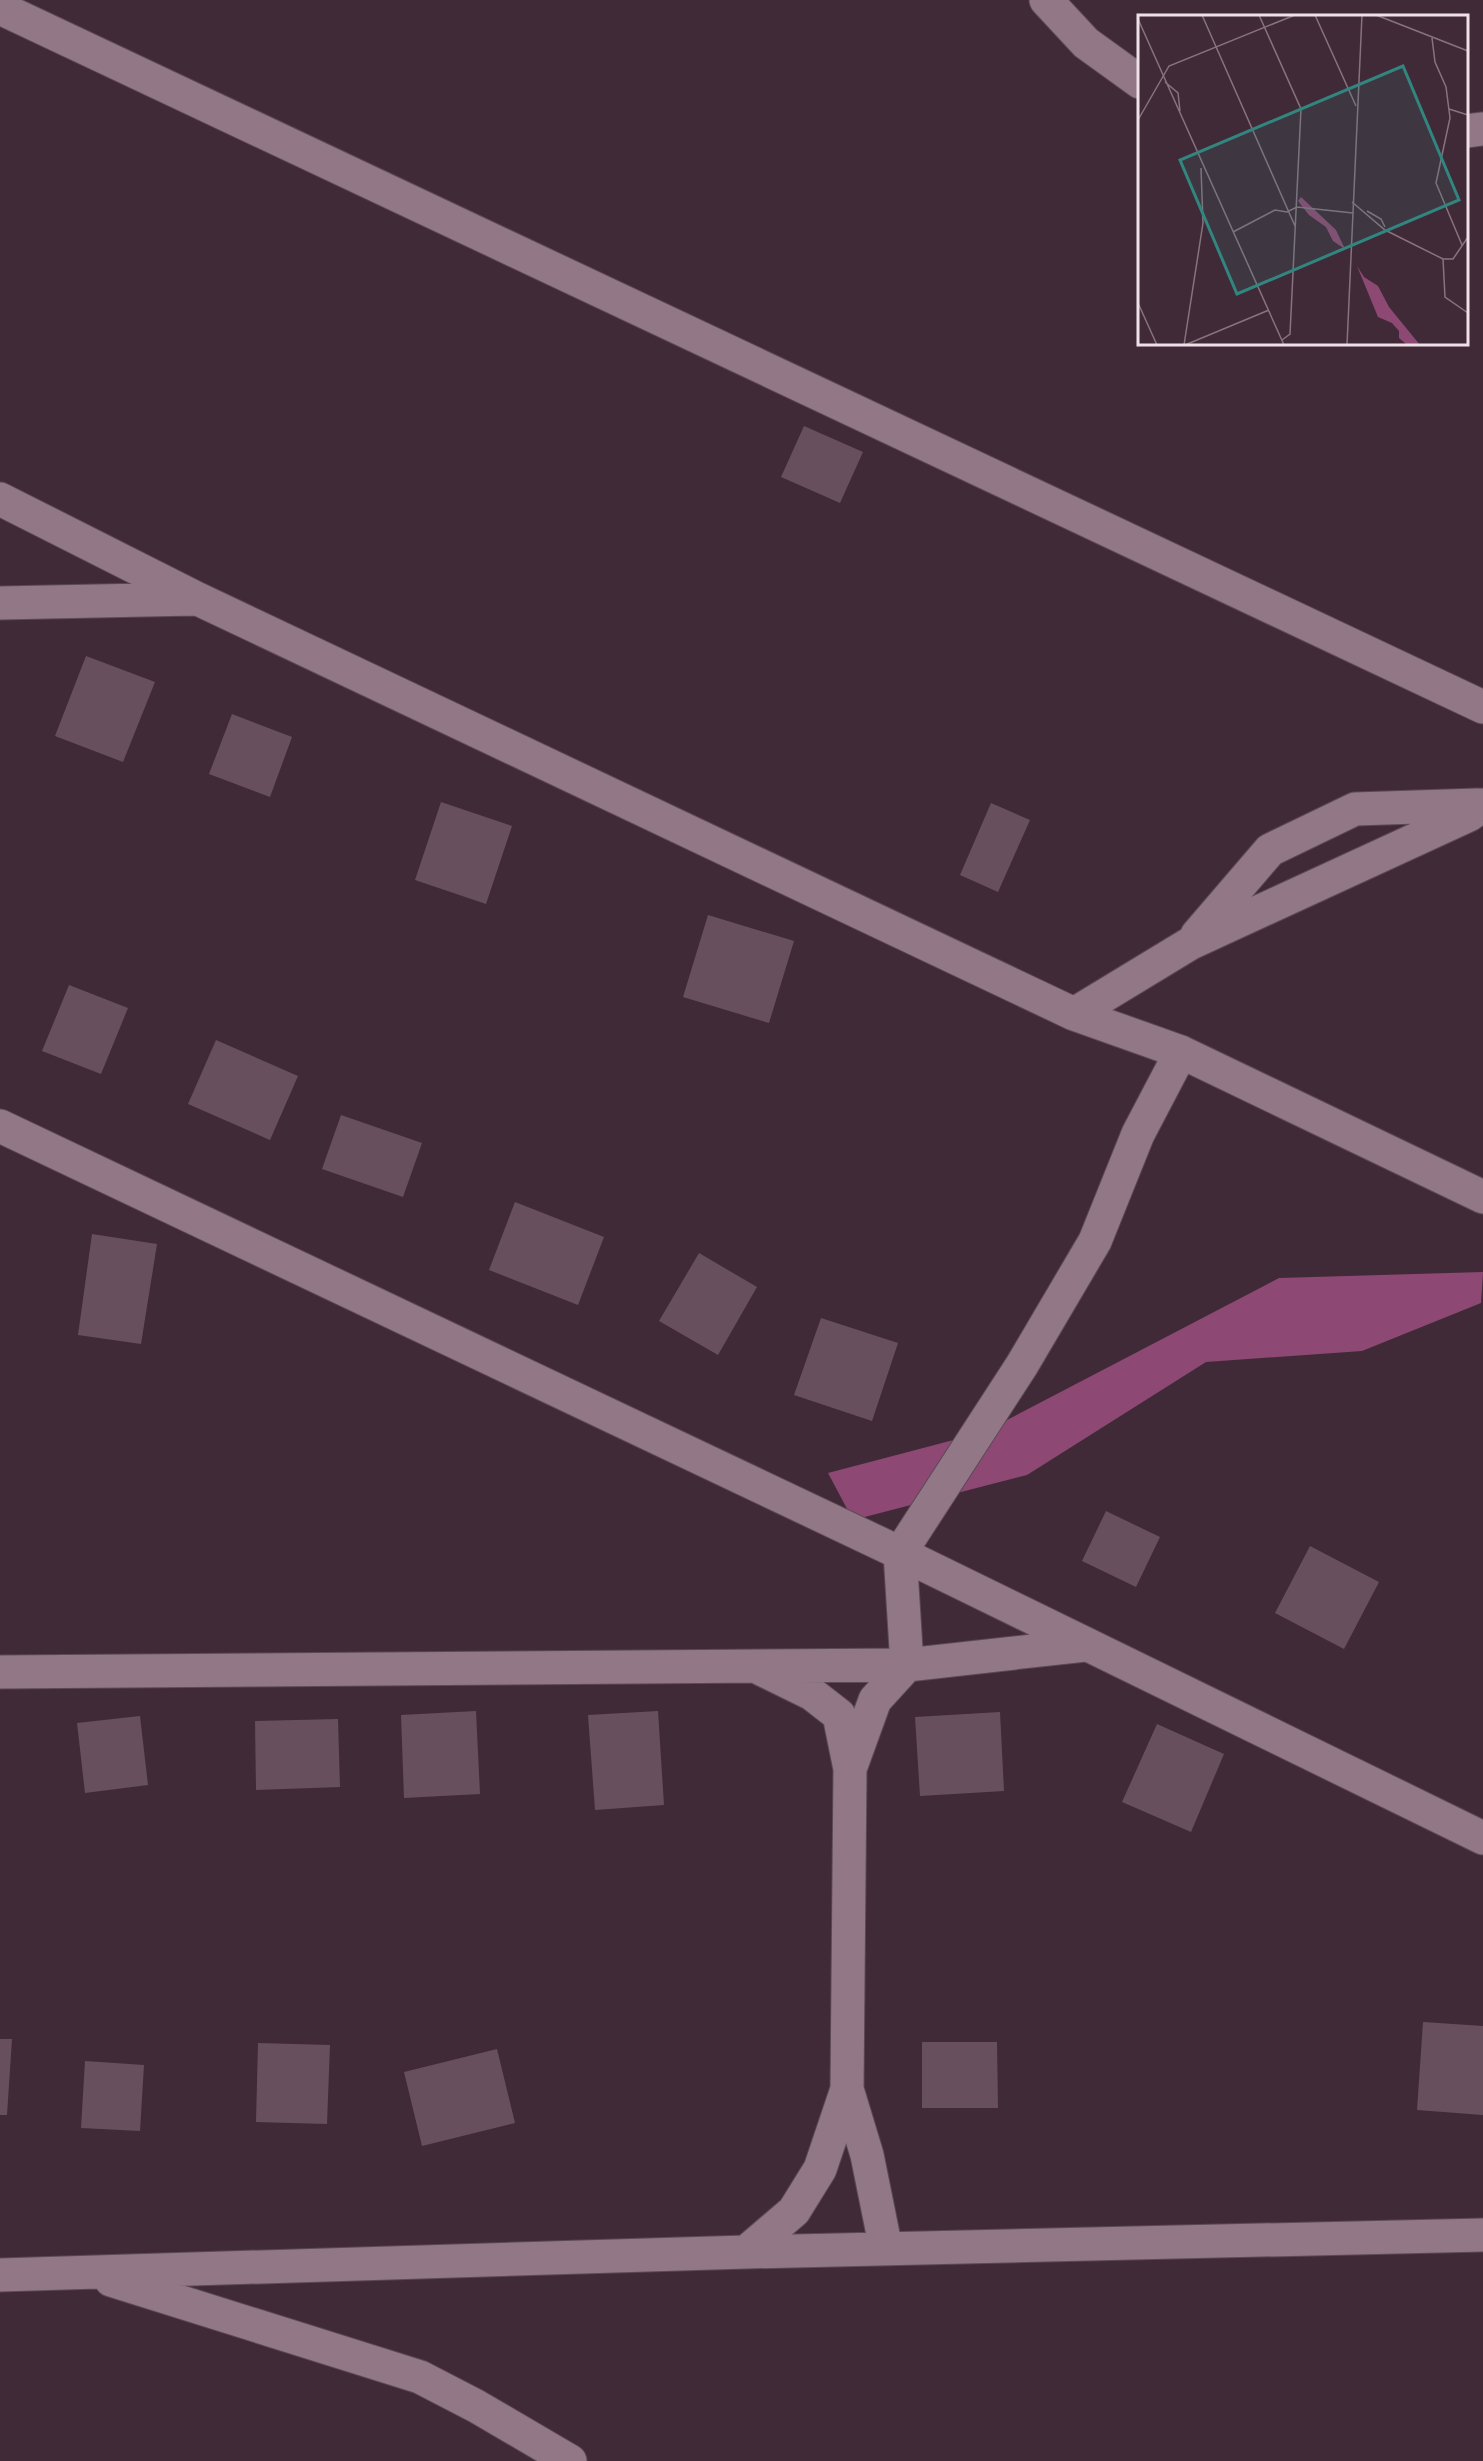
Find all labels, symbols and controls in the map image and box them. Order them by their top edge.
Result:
inset map [1138,15,1468,345]

